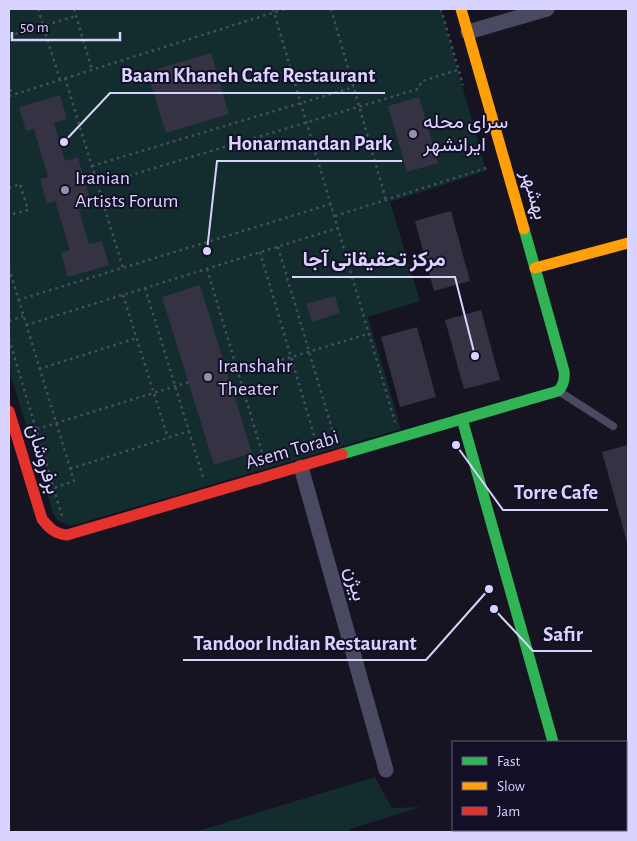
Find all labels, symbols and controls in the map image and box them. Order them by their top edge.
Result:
scale bar [12,10,120,42]
text: 50 m [20,20,49,35]
callout: Baam Khaneh Cafe Restaurant [110,57,385,93]
text: Baam Khaneh Cafe Restaurant [121,65,375,86]
place label: سرای محله ایرانشهر [422,112,508,157]
callout: Honarmandan Park [217,125,402,161]
marker: سرای محله ایرانشهر [407,128,419,140]
text: Honarmandan Park [228,133,393,154]
street label: بهشهر [515,167,551,223]
place label: Iranian Artists Forum [75,168,179,211]
marker: Iranian Artists Forum [59,184,71,196]
callout: مرکز تحقیقاتی آجا [292,241,455,277]
text: مرکز تحقیقاتی آجا [302,249,446,272]
place label: Iranshahr Theater [218,356,293,399]
marker: Iranshahr Theater [202,371,214,383]
street label: برفروشان [21,422,63,497]
street label: Asem Torabi [243,427,341,473]
callout: Torre Cafe [503,474,608,510]
text: Torre Cafe [514,482,598,503]
street label: بیژن [339,565,369,604]
callout: Safir [533,615,592,651]
callout: Tandoor Indian Restaurant [183,624,426,660]
text: Safir [543,624,584,645]
text: Tandoor Indian Restaurant [193,633,417,654]
legend [452,741,627,831]
text: Fast [497,754,521,769]
text: Slow [497,779,525,794]
text: Jam [497,804,520,819]

